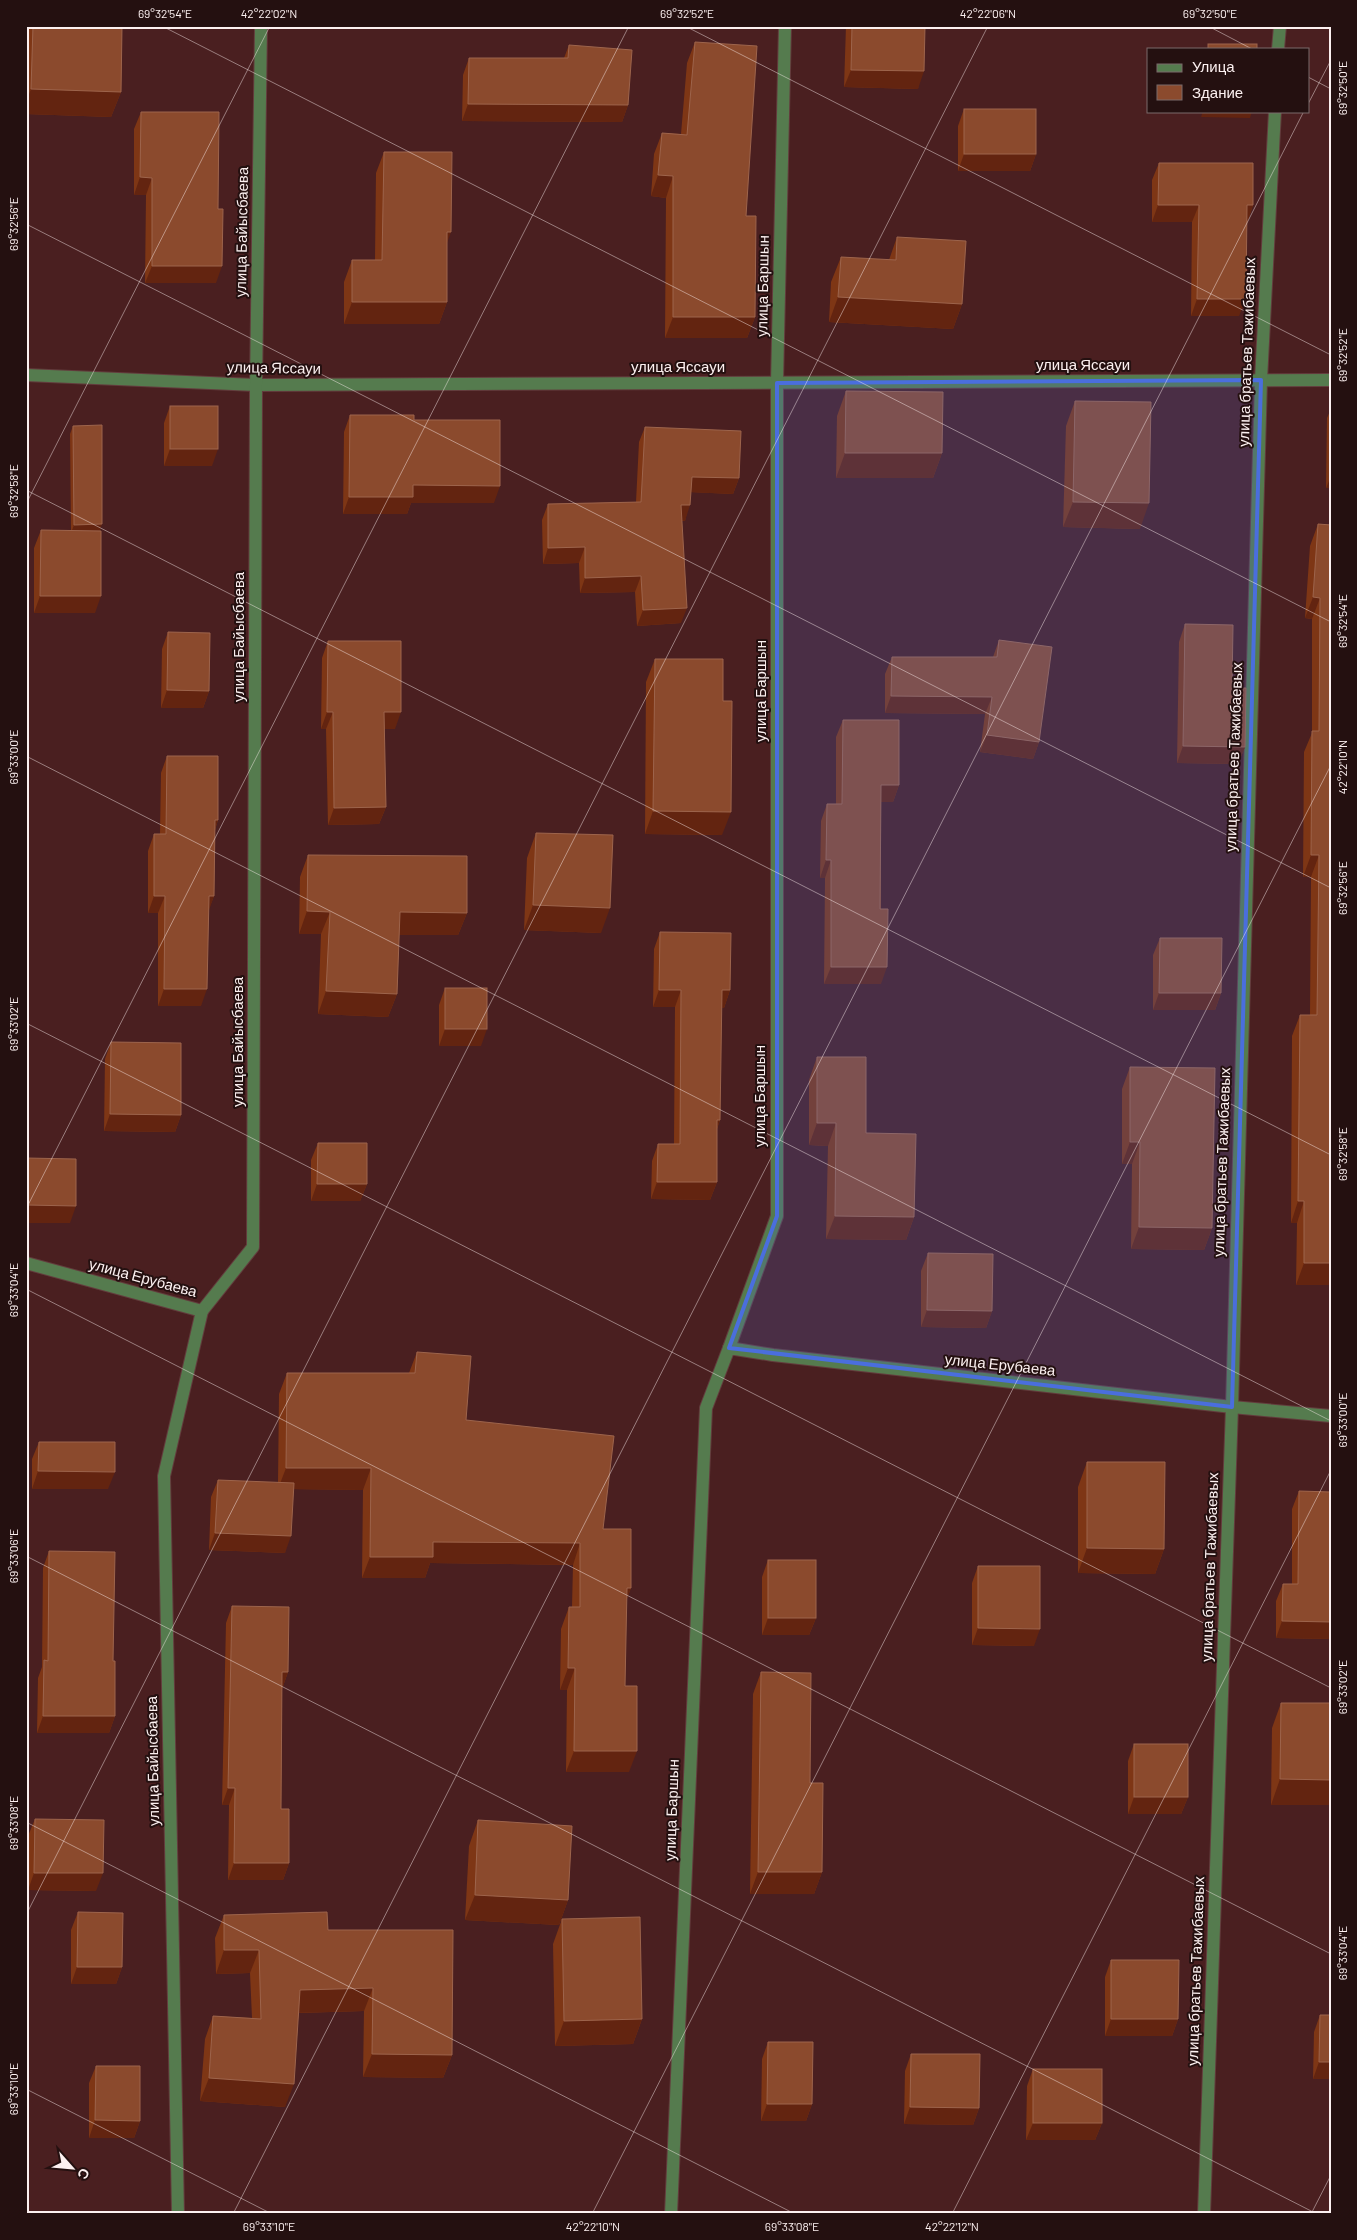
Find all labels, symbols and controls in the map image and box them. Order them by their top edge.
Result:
text: 69°32'54"E [138,6,192,20]
text: 42°22'02"N [241,6,297,20]
text: 69°32'52"E [660,6,714,20]
text: 42°22'06"N [960,6,1016,20]
text: 69°32'50"E [1183,6,1237,20]
legend [1147,48,1310,112]
text: Улица [1192,57,1235,75]
text: 69°32'50"E [1335,61,1349,115]
text: Здание [1192,83,1243,101]
street label: улица Байысбаева [231,166,251,297]
text: 69°32'56"E [6,197,20,251]
street label: улица Баршын [752,235,772,337]
street label: улица братьев Тажибаевых [1234,256,1258,447]
text: 69°32'52"E [1335,328,1349,382]
street label: улица Яссауи [1036,355,1130,373]
street label: улица Яссауи [227,357,321,377]
street label: улица Яссауи [631,357,725,375]
text: 69°32'58"E [6,464,20,518]
street label: улица Байысбаева [229,571,247,702]
text: 69°32'54"E [1335,594,1349,648]
street label: улица Баршын [751,640,769,742]
street label: улица братьев Тажибаевых [1221,661,1245,852]
text: 69°33'00"E [6,730,20,784]
text: 42°22'10"N [1335,740,1349,794]
text: 69°32'56"E [1335,861,1349,915]
street label: улица Байысбаева [228,976,246,1107]
text: 69°33'02"E [6,997,20,1051]
street label: улица Баршын [750,1045,768,1147]
street label: улица братьев Тажибаевых [1209,1066,1233,1257]
text: 69°32'58"E [1335,1127,1349,1181]
street label: улица Ерубаева [87,1254,200,1300]
text: 69°33'04"E [6,1263,20,1317]
street label: улица Ерубаева [944,1349,1057,1379]
text: 69°33'00"E [1335,1393,1349,1447]
street label: улица братьев Тажибаевых [1197,1471,1221,1662]
text: 69°33'06"E [6,1529,20,1583]
text: 69°33'02"E [1335,1660,1349,1714]
street label: улица Байысбаева [142,1695,162,1826]
street label: улица Баршын [660,1759,682,1861]
text: 69°33'08"E [6,1796,20,1850]
street label: улица братьев Тажибаевых [1183,1875,1207,2066]
text: 69°33'04"E [1335,1926,1349,1980]
text: 69°33'10"E [6,2063,20,2115]
north arrow [48,2142,98,2192]
text: С [74,2166,94,2182]
text: 69°33'10"E [243,2219,295,2233]
text: 42°22'10"N [566,2219,620,2233]
text: 69°33'08"E [765,2219,819,2233]
text: 42°22'12"N [925,2219,979,2233]

